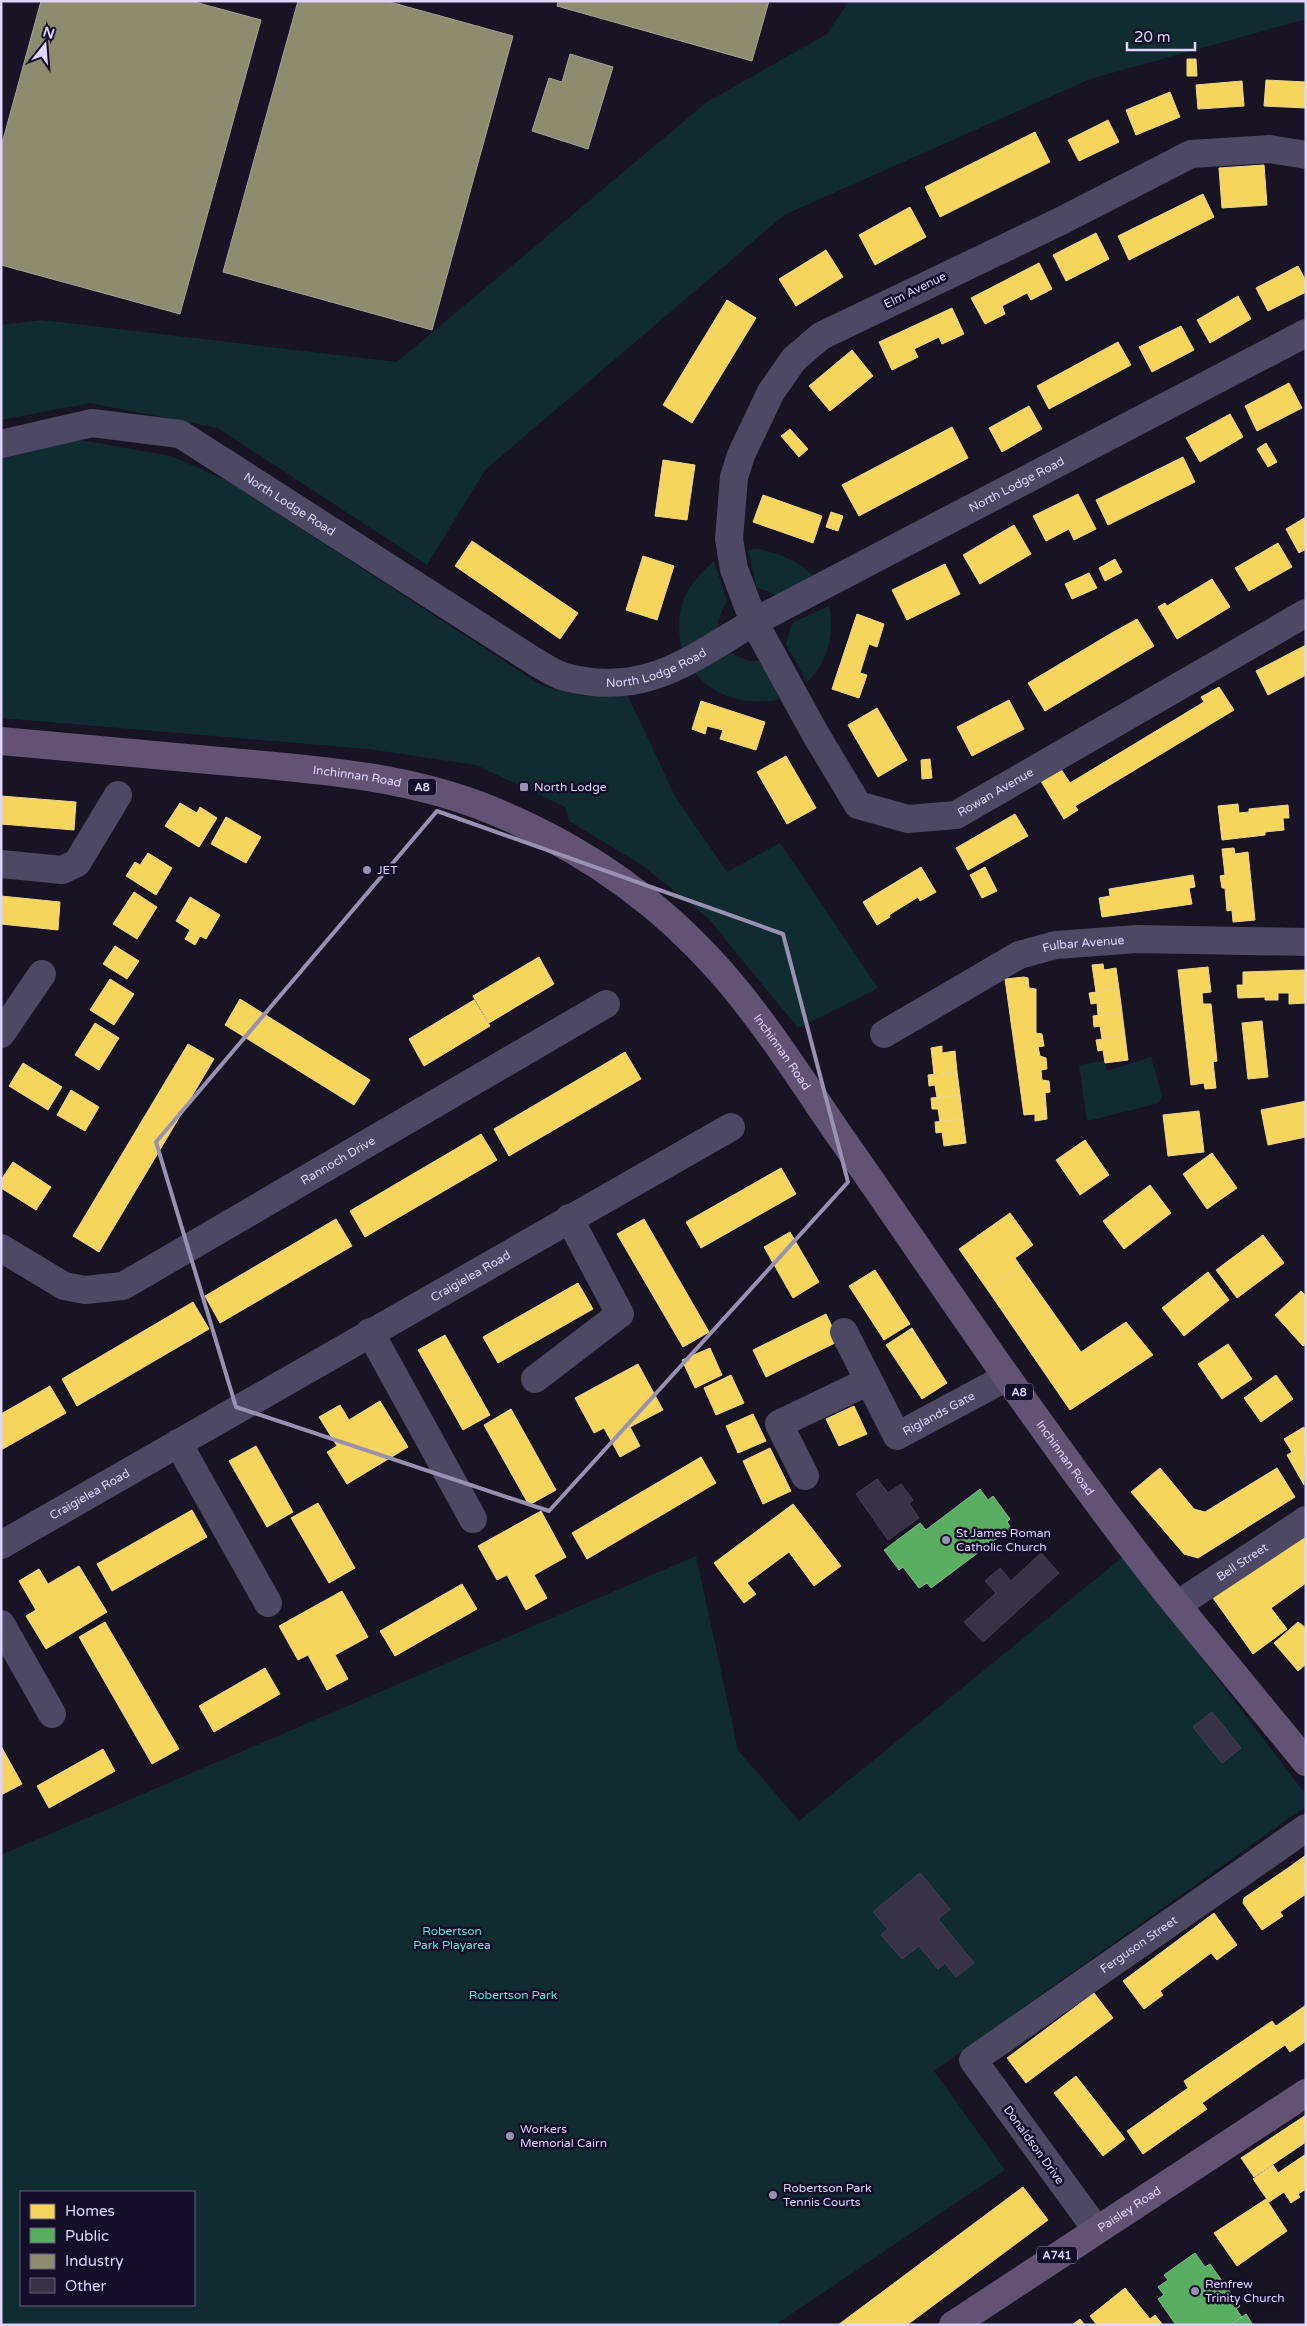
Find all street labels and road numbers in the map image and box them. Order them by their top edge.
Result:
street label: Elm Avenue [881,269,949,311]
street label: North Lodge Road [966,454,1067,515]
street label: North Lodge Road [241,470,338,539]
street label: North Lodge Road [606,645,709,690]
street label: Inchinnan Road [312,763,403,790]
street label: Rowan Avenue [955,765,1036,820]
road number: A8 [408,779,436,796]
street label: Fulbar Avenue [1041,933,1125,955]
street label: Inchinnan Road [751,1011,814,1093]
street label: Rannoch Drive [298,1133,378,1188]
street label: Craigielea Road [428,1248,513,1305]
road number: A8 [1005,1384,1033,1400]
street label: Riglands Gate [900,1389,977,1439]
street label: Inchinnan Road [1033,1418,1097,1498]
street label: Craigielea Road [47,1466,132,1523]
street label: Bell Street [1214,1540,1271,1584]
street label: Ferguson Street [1097,1913,1180,1976]
street label: Donaldson Drive [1001,2103,1067,2187]
street label: Paisley Road [1095,2183,1164,2235]
road number: A741 [1037,2246,1077,2264]

